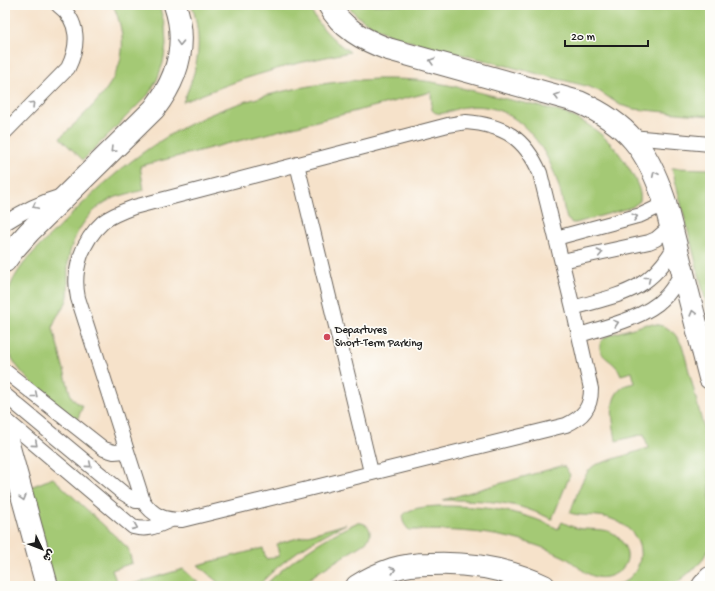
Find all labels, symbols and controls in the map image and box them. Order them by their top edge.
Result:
scale bar [565,22,648,48]
text: 20 m [571,31,596,45]
one-way arrow [176,40,184,46]
one-way arrow [429,57,436,66]
one-way arrow [554,92,561,101]
one-way arrow [28,101,35,109]
one-way arrow [110,145,118,153]
one-way arrow [652,171,660,179]
one-way arrow [32,201,39,209]
one-way arrow [631,213,638,222]
one-way arrow [596,249,603,257]
one-way arrow [644,277,651,284]
one-way arrow [689,310,698,317]
one-way arrow [612,319,619,328]
place label: Departures Short-Term Parking [334,325,423,350]
marker: Departures Short-Term Parking [322,332,332,342]
one-way arrow [31,390,38,397]
one-way arrow [30,440,37,447]
one-way arrow [84,460,91,467]
one-way arrow [18,494,27,501]
one-way arrow [131,522,138,530]
north arrow [22,529,62,569]
text: ش [39,546,56,563]
one-way arrow [389,566,396,575]

